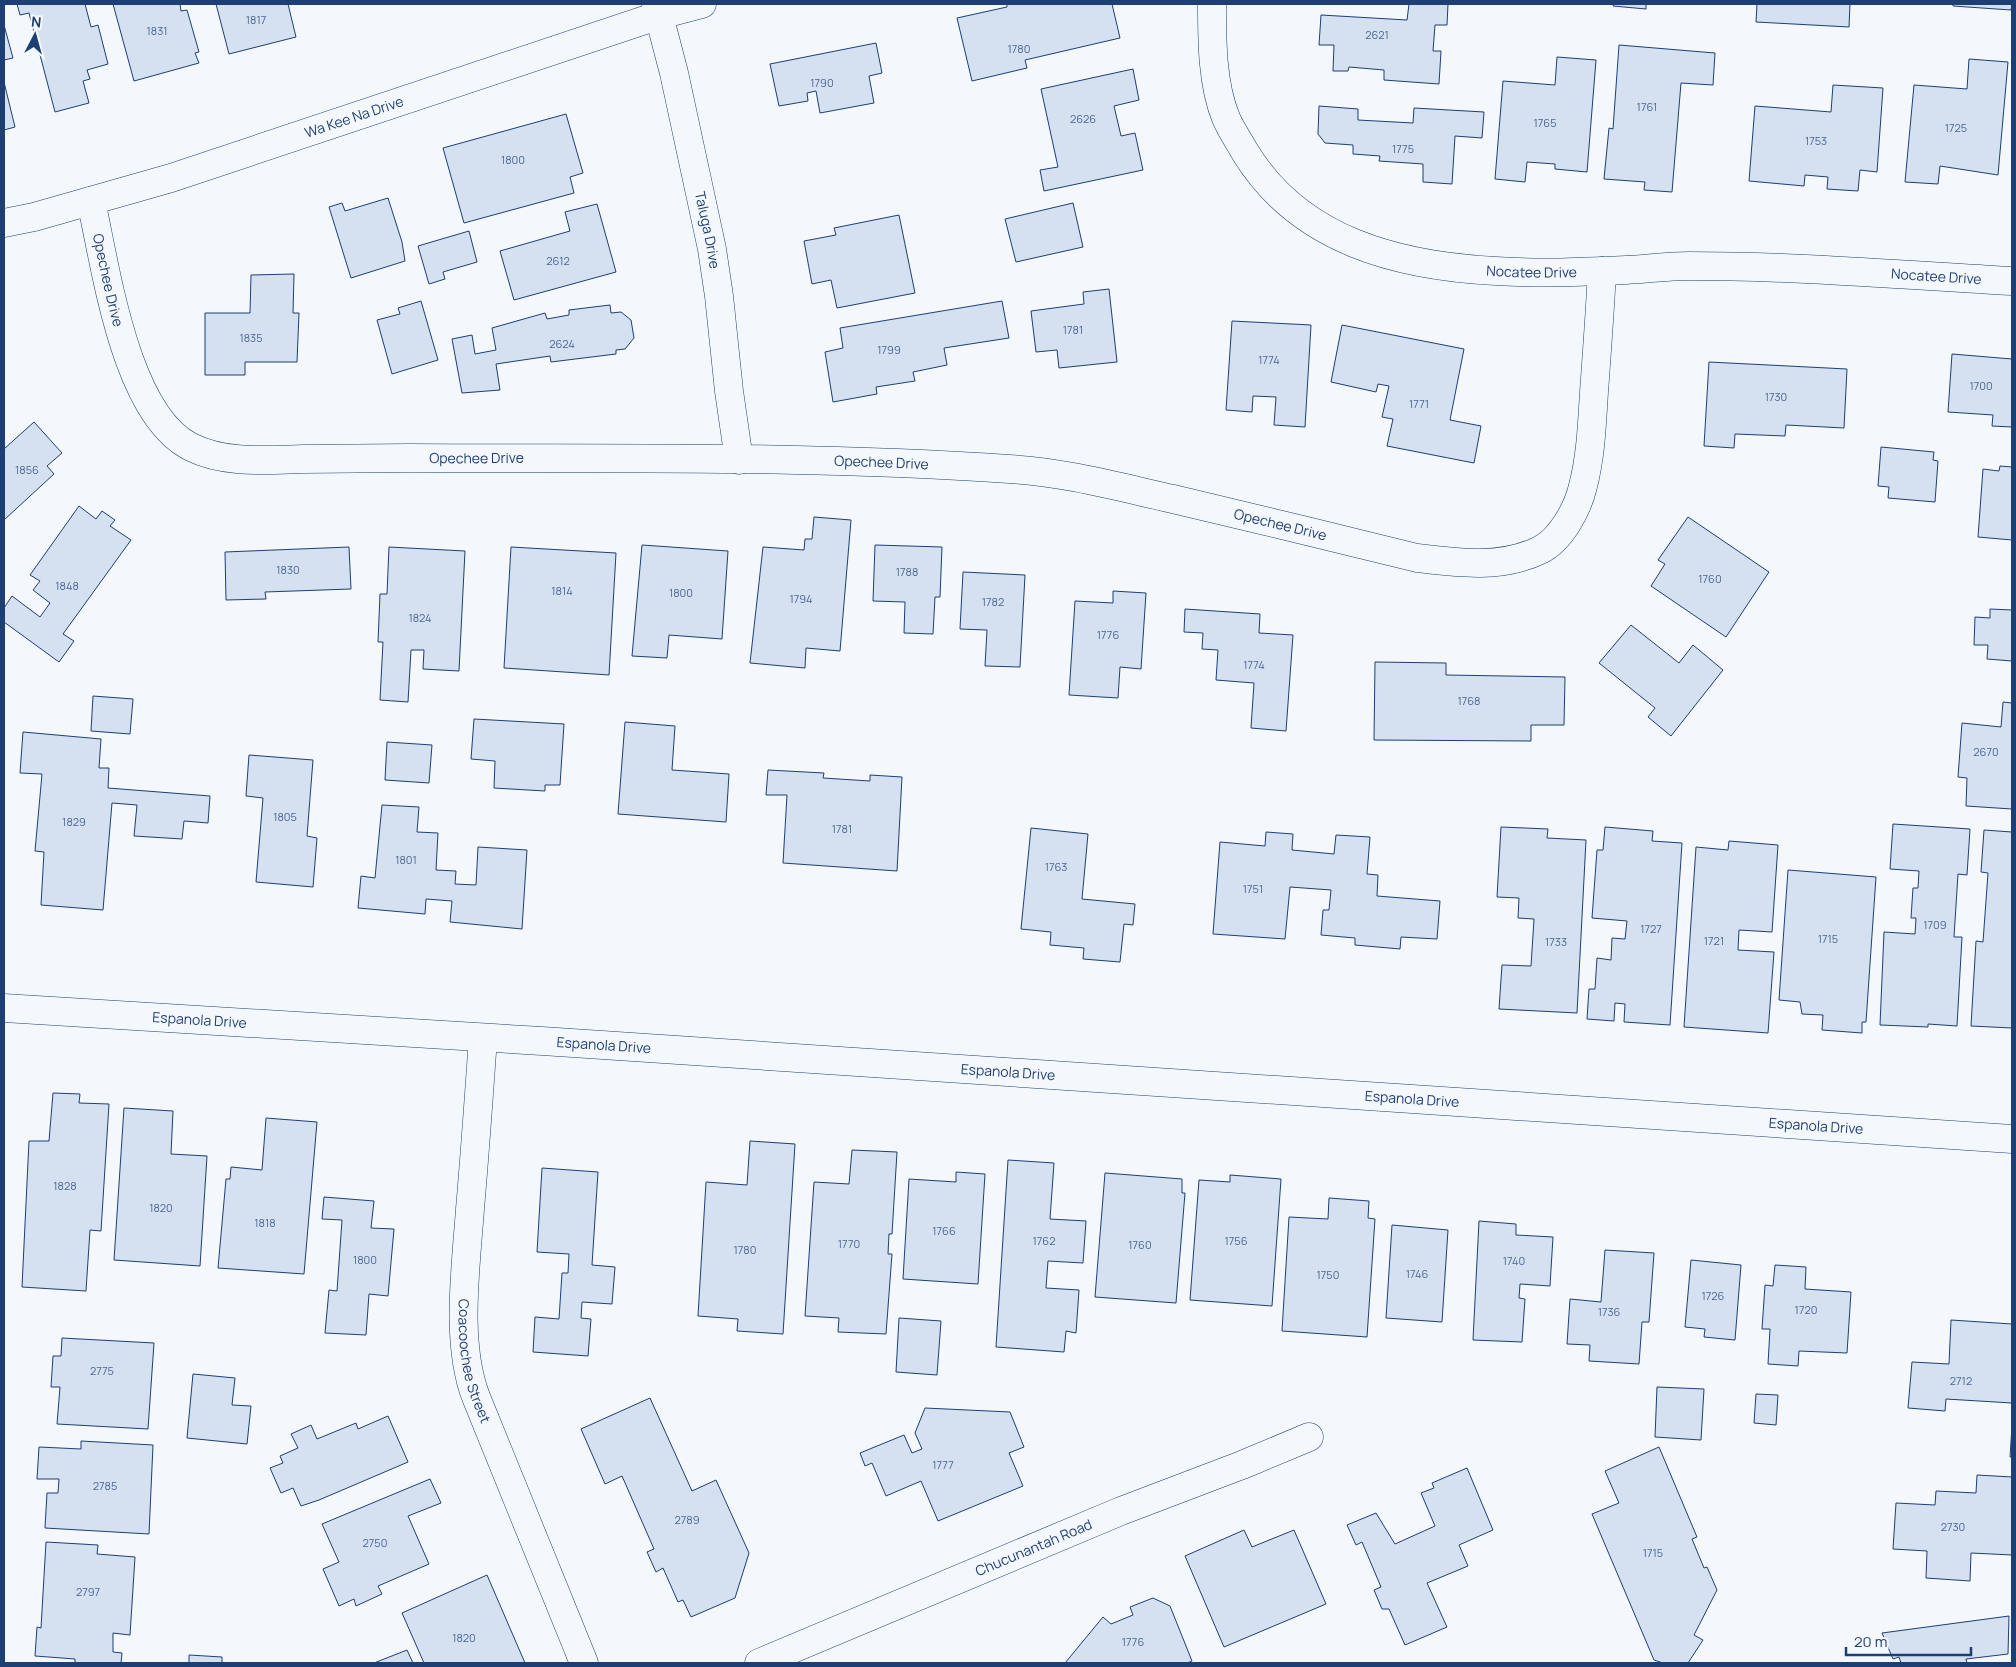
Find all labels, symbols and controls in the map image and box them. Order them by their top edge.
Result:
north arrow [10,10,60,60]
text: N [30,12,42,32]
house number: 1817 [246,12,266,27]
house number: 1831 [146,23,168,38]
house number: 2621 [1365,27,1389,42]
house number: 1780 [1008,41,1030,56]
house number: 1790 [810,75,834,90]
street label: Wa Kee Na Drive [302,91,406,142]
house number: 1761 [1637,99,1657,114]
house number: 2626 [1070,111,1096,126]
house number: 1765 [1534,115,1557,130]
house number: 1725 [1945,120,1967,135]
house number: 1753 [1805,133,1827,148]
house number: 1775 [1392,141,1414,156]
house number: 1800 [501,152,525,167]
street label: Taluga Drive [691,190,725,270]
street label: Opechee Drive [89,232,128,329]
house number: 2612 [546,253,570,268]
street label: Nocatee Drive [1486,260,1577,282]
street label: Nocatee Drive [1890,264,1982,288]
house number: 1781 [1063,322,1083,337]
house number: 1835 [239,330,263,345]
house number: 2624 [549,336,575,351]
house number: 1799 [877,342,901,357]
house number: 1774 [1258,352,1280,367]
house number: 1700 [1969,378,1993,393]
house number: 1730 [1765,389,1787,404]
house number: 1771 [1409,396,1429,411]
street label: Opechee Drive [429,448,524,467]
street label: Opechee Drive [834,451,929,473]
house number: 1856 [15,462,39,477]
street label: Opechee Drive [1232,504,1329,545]
house number: 1830 [276,562,300,577]
house number: 1788 [896,564,918,579]
house number: 1760 [1698,571,1722,586]
house number: 1848 [55,578,79,593]
house number: 1814 [551,583,573,598]
house number: 1800 [669,585,693,600]
house number: 1794 [789,591,813,606]
house number: 1782 [982,594,1004,609]
house number: 1824 [408,610,432,625]
house number: 1776 [1097,627,1119,642]
house number: 1774 [1243,657,1265,672]
house number: 1768 [1457,693,1481,708]
house number: 2670 [1973,744,1999,759]
house number: 1805 [273,809,297,824]
house number: 1829 [62,814,86,829]
house number: 1781 [832,821,852,836]
house number: 1801 [395,852,417,867]
house number: 1763 [1045,859,1067,874]
house number: 1751 [1243,881,1263,896]
house number: 1709 [1923,917,1947,932]
house number: 1727 [1640,921,1662,936]
house number: 1715 [1818,931,1838,946]
house number: 1721 [1704,933,1724,948]
house number: 1733 [1545,934,1567,949]
street label: Espanola Drive [152,1007,247,1032]
street label: Espanola Drive [556,1032,652,1057]
street label: Espanola Drive [960,1059,1056,1084]
street label: Espanola Drive [1364,1086,1460,1111]
street label: Espanola Drive [1768,1113,1864,1138]
house number: 1828 [53,1178,77,1193]
house number: 1820 [149,1200,173,1215]
house number: 1818 [254,1215,276,1230]
house number: 1766 [932,1223,956,1238]
house number: 1762 [1033,1233,1055,1248]
house number: 1756 [1225,1233,1248,1248]
house number: 1770 [838,1236,860,1251]
house number: 1760 [1128,1237,1152,1252]
house number: 1780 [734,1242,756,1257]
house number: 1800 [353,1252,377,1267]
house number: 1740 [1503,1253,1525,1268]
house number: 1746 [1406,1266,1429,1281]
house number: 1750 [1317,1267,1339,1282]
house number: 1726 [1702,1288,1725,1303]
street label: Coacoochee Street [455,1299,496,1426]
house number: 1720 [1795,1302,1817,1317]
house number: 1736 [1598,1304,1621,1319]
house number: 2775 [90,1363,114,1378]
house number: 2712 [1950,1373,1972,1388]
house number: 1777 [932,1457,954,1472]
house number: 2785 [93,1478,117,1493]
house number: 2789 [674,1512,700,1527]
street label: Chucunantah Road [972,1514,1095,1580]
house number: 2730 [1941,1519,1965,1534]
house number: 2750 [363,1535,387,1550]
house number: 1715 [1643,1545,1663,1560]
house number: 2797 [76,1584,100,1599]
scale bar [1846,1624,1971,1656]
house number: 1820 [452,1630,476,1645]
text: 20 m [1854,1631,1887,1652]
house number: 1776 [1122,1634,1144,1649]

